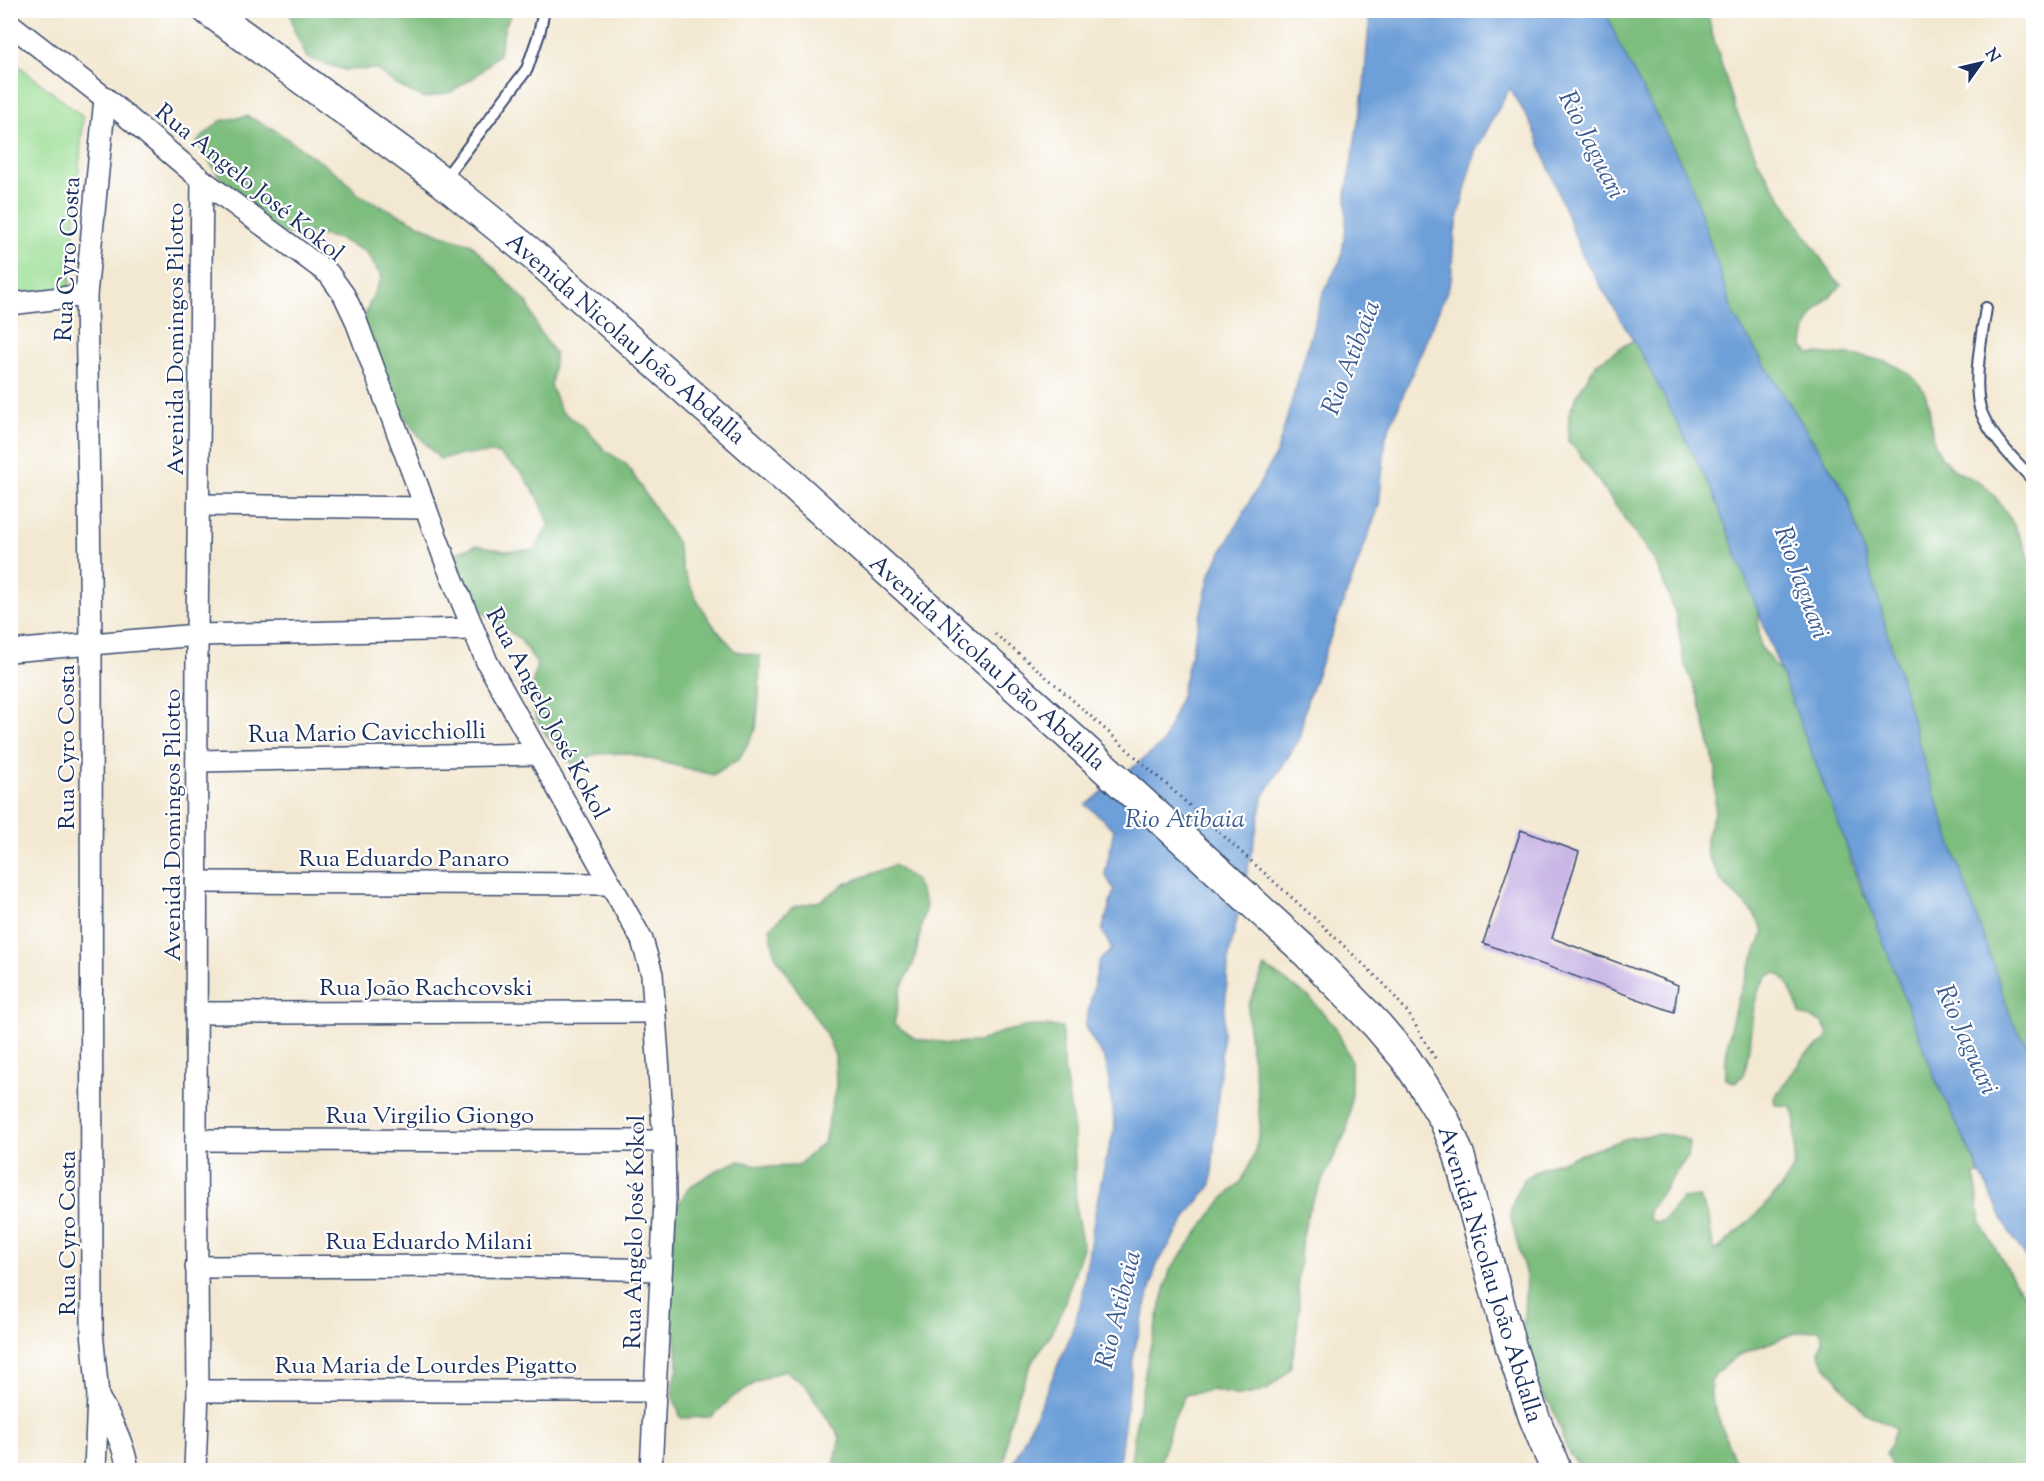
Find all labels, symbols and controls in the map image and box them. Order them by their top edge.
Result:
north arrow [1951,33,2011,93]
text: N [1978,44,2005,68]
water label: Rio Jaguari [1548,85,1634,206]
street label: Rua Angelo José Kokol [147,96,351,271]
street label: Rua Cyro Costa [48,176,90,343]
street label: Avenida Domingos Pilotto [160,203,194,475]
street label: Avenida Nicolau João Abdalla [497,226,752,453]
water label: Rio Atibaia [1314,295,1391,421]
water label: Rio Jaguari [1763,522,1838,644]
street label: Avenida Nicolau João Abdalla [861,548,1113,779]
street label: Rua Angelo José Kokol [476,602,616,826]
street label: Rua Cyro Costa [51,664,85,830]
street label: Avenida Domingos Pilotto [157,689,191,961]
street label: Rua Mario Cavicchiolli [248,715,486,753]
water label: Rio Atibaia [1125,802,1245,839]
street label: Rua Eduardo Panaro [299,843,509,877]
street label: Rua João Rachcovski [319,972,533,1006]
water label: Rio Jaguari [1925,979,2006,1101]
street label: Rua Virgilio Giongo [326,1100,534,1134]
street label: Rua Angelo José Kokol [617,1114,655,1350]
street label: Avenida Nicolau João Abdalla [1428,1122,1550,1427]
street label: Rua Cyro Costa [52,1150,86,1316]
street label: Rua Eduardo Milani [325,1226,533,1260]
water label: Rio Atibaia [1087,1247,1152,1372]
street label: Rua Maria de Lourdes Pigatto [275,1350,577,1384]

